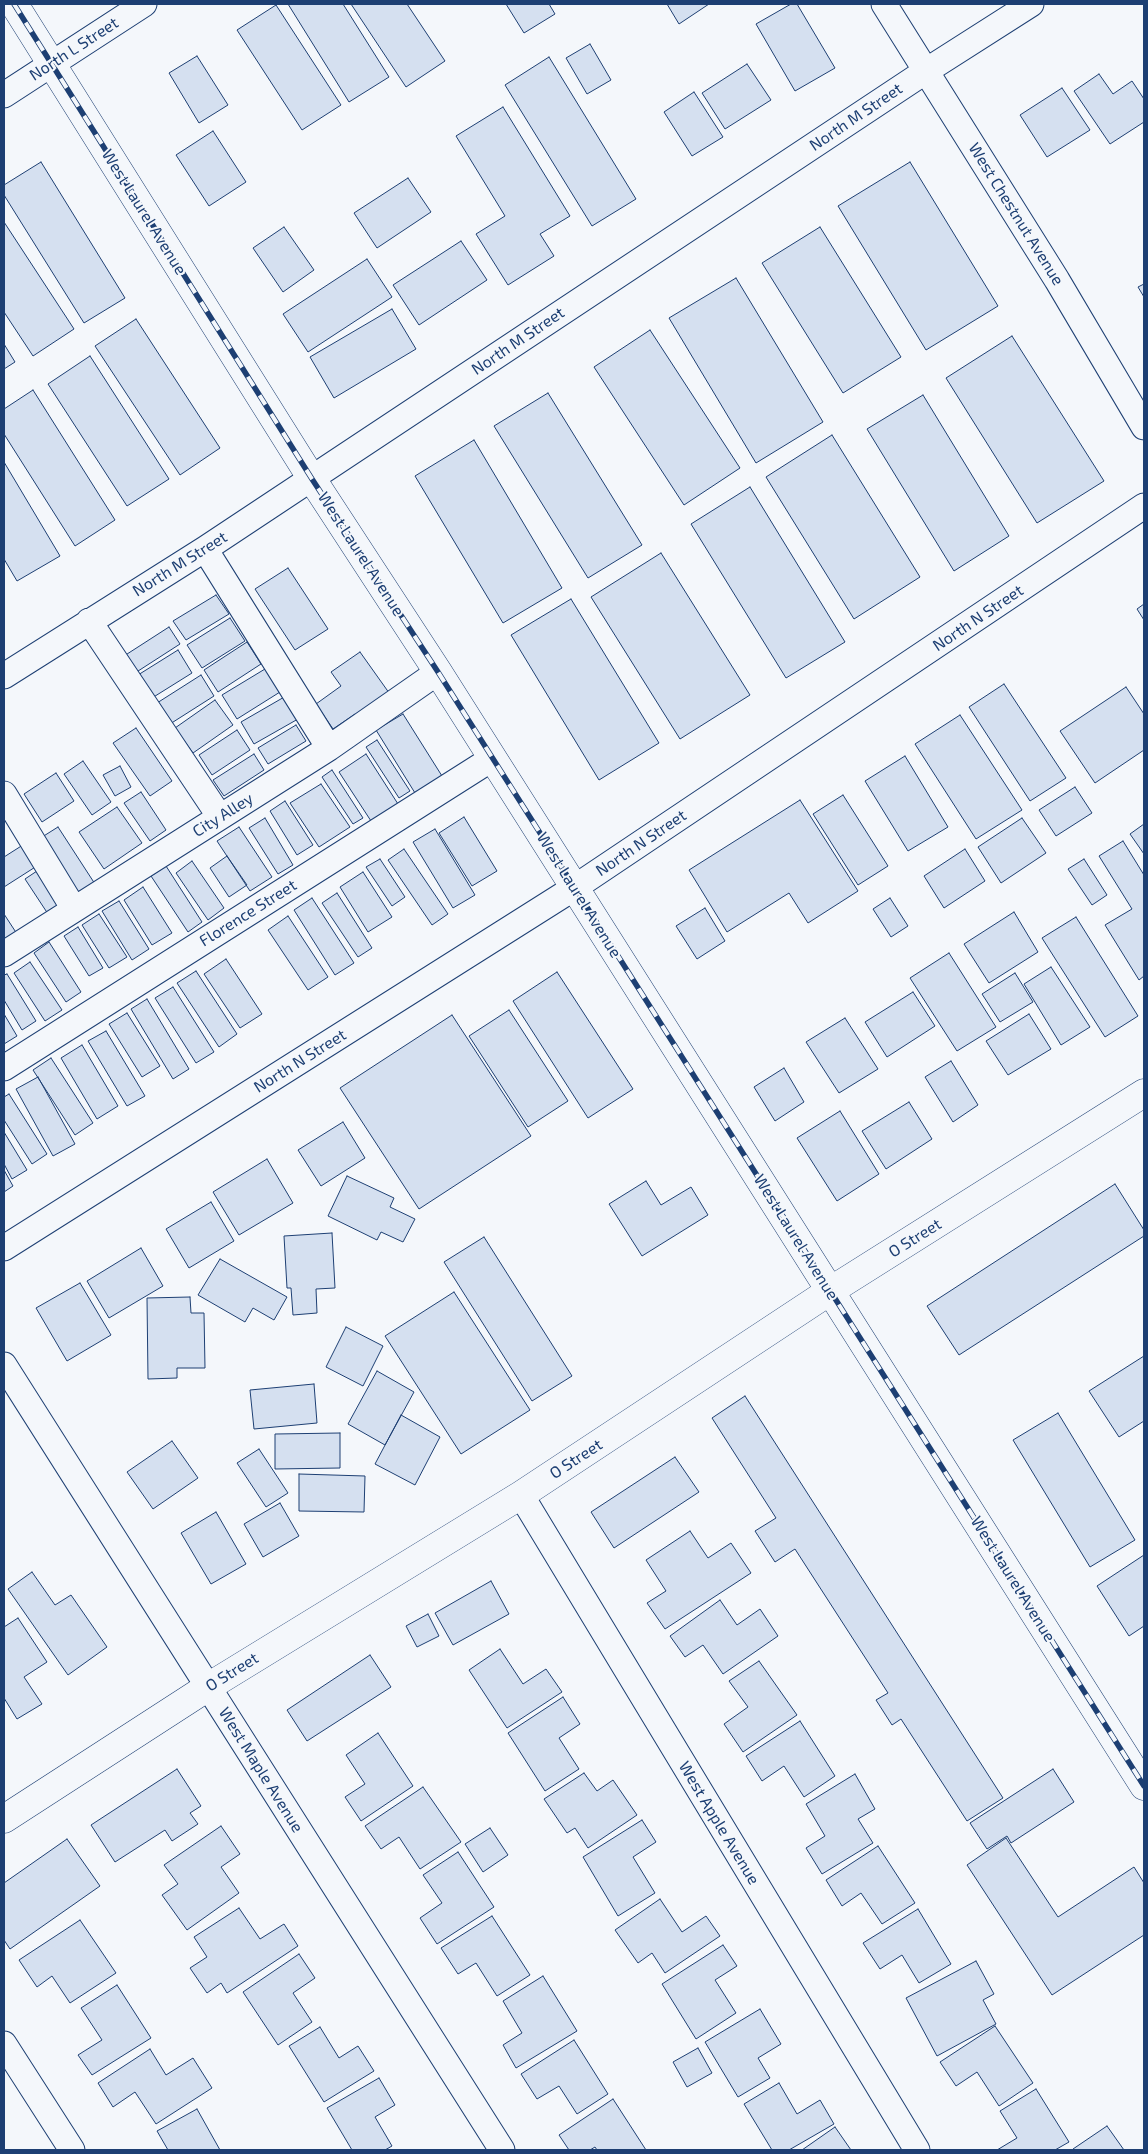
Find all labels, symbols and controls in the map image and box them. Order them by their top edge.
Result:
street label: North L Street [26,13,122,85]
street label: North M Street [806,79,906,155]
street label: West Chestnut Avenue [964,139,1068,289]
street label: West Laurel Avenue [98,146,190,278]
street label: North M Street [468,303,568,379]
street label: West Laurel Avenue [314,488,408,620]
street label: North M Street [129,527,231,601]
street label: North N Street [929,581,1027,655]
street label: City Alley [189,789,257,841]
street label: North N Street [592,806,690,880]
street label: West Laurel Avenue [533,829,625,961]
street label: Florence Street [196,875,300,951]
street label: North N Street [250,1025,350,1097]
street label: West Laurel Avenue [750,1171,842,1303]
street label: O Street [885,1214,945,1262]
street label: O Street [546,1435,606,1483]
street label: West Laurel Avenue [967,1513,1059,1645]
street label: O Street [202,1648,262,1696]
street label: West Maple Avenue [215,1704,307,1836]
street label: West Apple Avenue [675,1758,763,1888]

